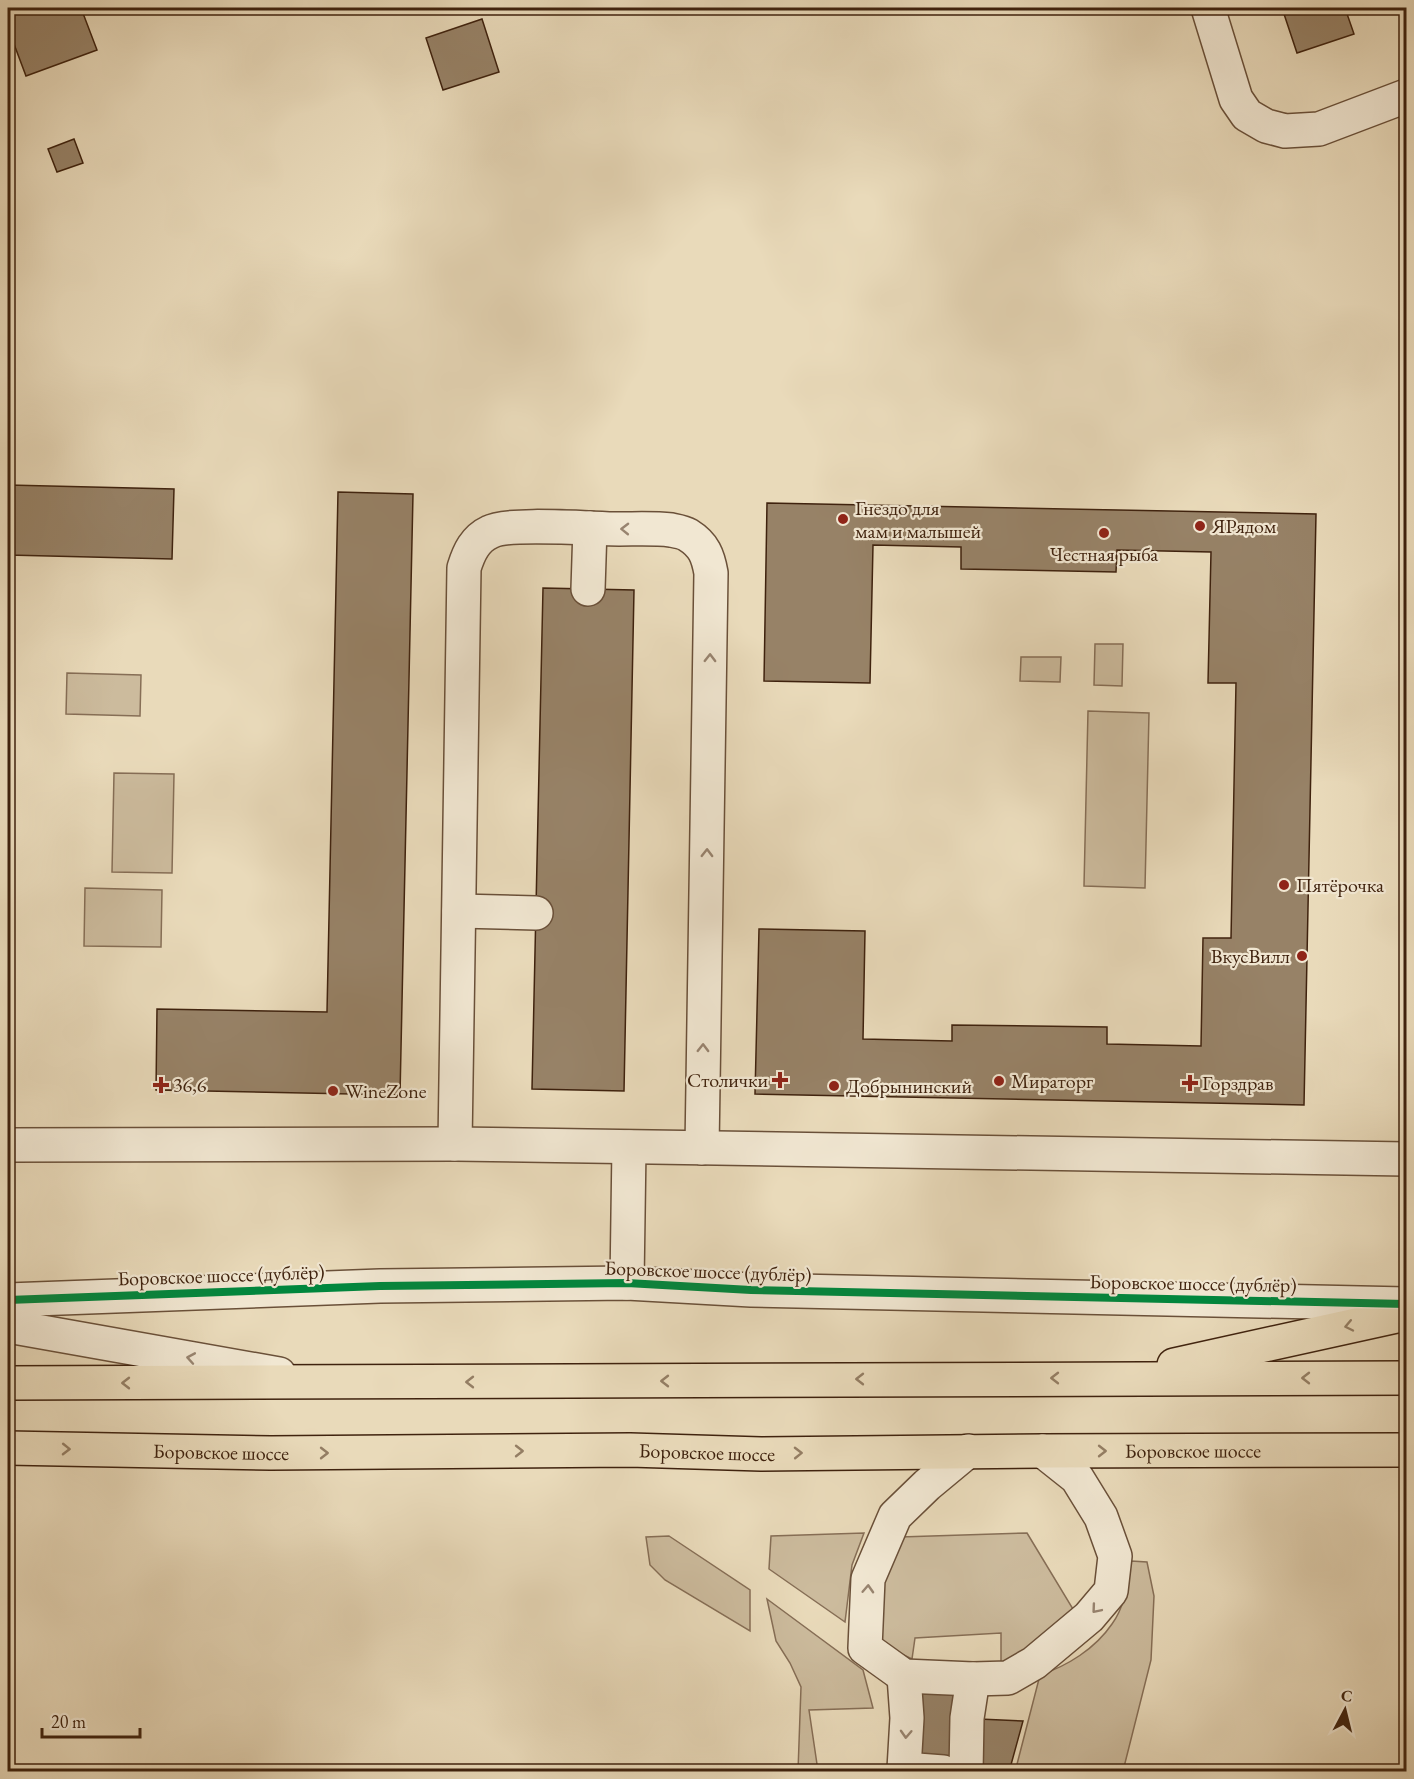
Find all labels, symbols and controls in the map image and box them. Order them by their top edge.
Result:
place label: Гнездо для мам и малышей [855,495,981,544]
marker: Гнездо для мам и малышей [836,512,850,526]
place label: ЯРядом [1211,513,1277,539]
marker: ЯРядом [1193,519,1207,533]
one-way arrow [621,523,630,535]
marker: Честная рыба [1097,526,1111,540]
place label: Честная рыба [1050,541,1158,567]
one-way arrow [704,653,716,662]
one-way arrow [700,848,713,857]
place label: Пятёрочка [1296,872,1384,898]
marker: Пятёрочка [1277,878,1291,892]
place label: ВкусВилл [1211,943,1290,969]
marker: ВкусВилл [1295,949,1309,963]
one-way arrow [697,1043,710,1052]
place label: Столички [687,1067,768,1093]
place label: Мираторг [1011,1068,1093,1094]
place label: Горздрав [1202,1070,1273,1096]
place label: 36,6 [173,1072,207,1098]
marker: Столички [773,1073,787,1087]
place label: Добрынинский [846,1073,972,1099]
marker: Мираторг [992,1074,1006,1088]
marker: Горздрав [1183,1076,1197,1090]
marker: 36,6 [154,1078,168,1092]
place label: WineZone [345,1078,427,1104]
marker: Добрынинский [827,1079,841,1093]
marker: WineZone [326,1084,340,1098]
street label: Боровское шоссе (дублёр) [604,1254,812,1288]
street label: Боровское шоссе (дублёр) [117,1258,325,1292]
street label: Боровское шоссе (дублёр) [1089,1268,1297,1298]
one-way arrow [1345,1319,1355,1332]
one-way arrow [186,1352,196,1365]
one-way arrow [1051,1372,1060,1384]
one-way arrow [1302,1372,1311,1384]
one-way arrow [856,1373,865,1385]
one-way arrow [661,1375,670,1387]
one-way arrow [466,1376,475,1388]
one-way arrow [121,1377,130,1389]
street label: Боровское шоссе [638,1437,775,1467]
street label: Боровское шоссе [1125,1437,1261,1464]
street label: Боровское шоссе [153,1438,289,1466]
one-way arrow [61,1443,70,1455]
one-way arrow [514,1445,523,1457]
one-way arrow [1097,1445,1106,1457]
one-way arrow [319,1447,328,1459]
one-way arrow [793,1447,802,1460]
one-way arrow [862,1585,875,1594]
one-way arrow [1092,1602,1103,1613]
north arrow [1315,1680,1375,1740]
text: С [1340,1684,1354,1707]
scale bar [42,1701,140,1739]
text: 20 m [51,1710,86,1733]
one-way arrow [899,1730,912,1739]

